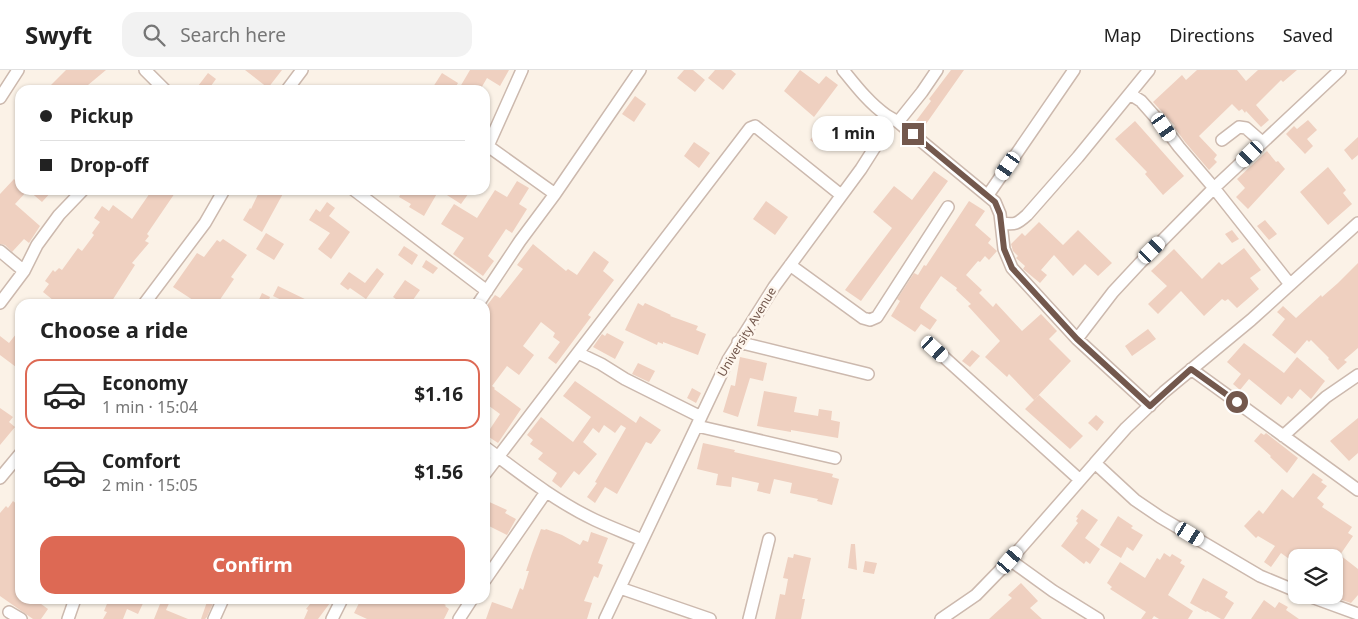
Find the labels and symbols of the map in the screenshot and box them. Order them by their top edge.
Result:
car [1149,110,1178,144]
callout: 1 min [813,116,896,152]
route end [902,123,924,145]
car [1234,138,1266,170]
car [993,149,1022,183]
car [1136,234,1167,266]
street label: University Avenue [713,284,780,380]
car [918,333,951,365]
route start [1226,391,1248,413]
car [1173,520,1206,548]
car [994,544,1025,576]

